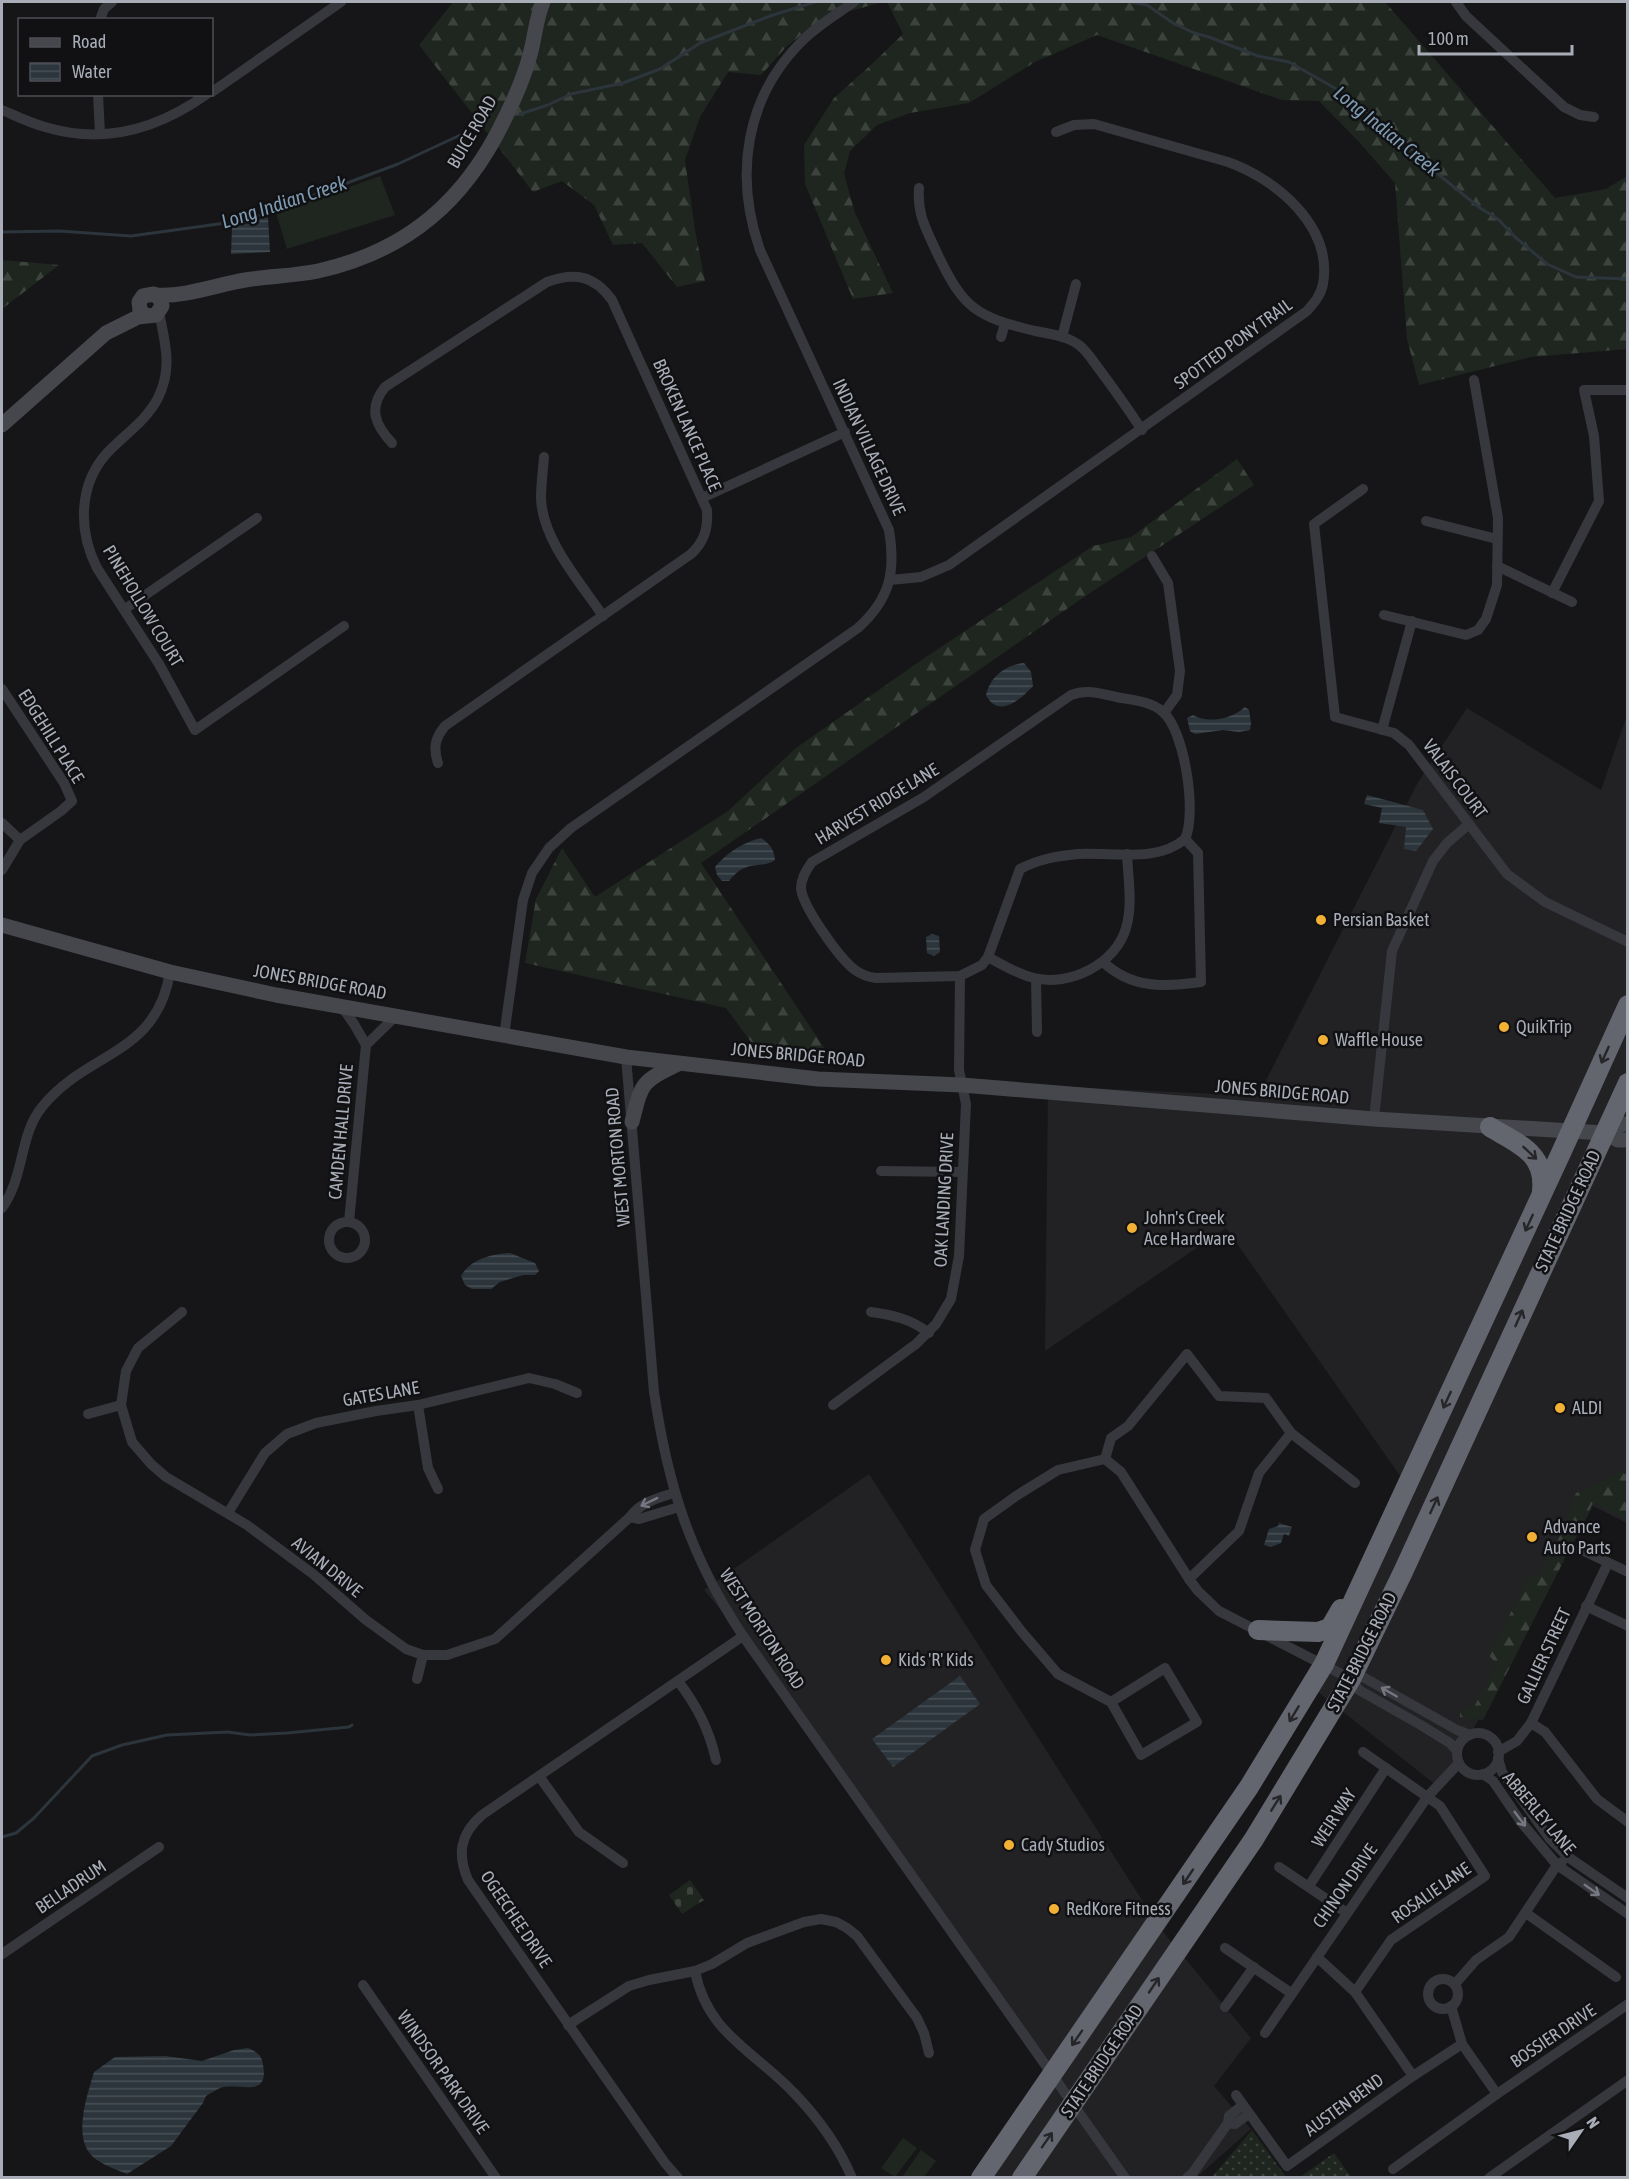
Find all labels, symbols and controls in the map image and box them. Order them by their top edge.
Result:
legend [18,18,213,96]
scale bar [1419,18,1572,56]
text: 100 m [1428,28,1469,49]
text: Road [72,31,106,52]
text: Water [72,61,112,82]
water label: Long Indian Creek [1329,81,1445,181]
street label: BUICE ROAD [442,92,501,172]
water label: Long Indian Creek [218,170,350,233]
street label: SPOTTED PONY TRAIL [1170,294,1296,393]
street label: BROKEN LANCE PLACE [649,355,726,494]
street label: INDIAN VILLAGE DRIVE [829,375,910,518]
street label: PINEHOLLOW COURT [99,541,188,670]
street label: EDGEHILL PLACE [14,685,89,787]
street label: VALAIS COURT [1419,735,1492,822]
street label: HARVEST RIDGE LANE [811,758,942,849]
place label: Persian Basket [1333,909,1429,930]
marker: Persian Basket [1314,913,1328,927]
street label: JONES BRIDGE ROAD [252,959,388,1004]
place label: QuikTrip [1516,1016,1572,1037]
marker: QuikTrip [1497,1020,1511,1034]
place label: Waffle House [1335,1029,1423,1050]
marker: Waffle House [1316,1033,1330,1047]
street label: JONES BRIDGE ROAD [730,1038,866,1071]
one-way arrow [1599,1046,1610,1064]
street label: CAMDEN HALL DRIVE [324,1063,357,1200]
street label: JONES BRIDGE ROAD [1214,1075,1350,1108]
street label: WEST MORTON ROAD [601,1087,634,1227]
street label: OAK LANDING DRIVE [929,1132,958,1268]
one-way arrow [1522,1146,1537,1160]
street label: STATE BRIDGE ROAD [1530,1147,1605,1275]
place label: John's Creek Ace Hardware [1144,1207,1235,1249]
one-way arrow [1522,1214,1534,1232]
marker: John's Creek Ace Hardware [1125,1221,1139,1235]
one-way arrow [1514,1309,1525,1328]
street label: GATES LANE [341,1376,421,1411]
one-way arrow [1440,1391,1452,1409]
place label: ALDI [1572,1397,1602,1418]
marker: ALDI [1553,1401,1567,1415]
one-way arrow [641,1496,659,1508]
one-way arrow [1428,1496,1440,1514]
place label: Advance Auto Parts [1544,1516,1611,1558]
marker: Advance Auto Parts [1525,1530,1539,1544]
street label: AVIAN DRIVE [288,1532,367,1601]
street label: WEST MORTON ROAD [716,1564,809,1693]
street label: STATE BRIDGE ROAD [1322,1589,1401,1715]
street label: GALLIER STREET [1512,1604,1575,1707]
place label: Kids 'R' Kids [898,1649,974,1670]
marker: Kids 'R' Kids [879,1653,893,1667]
one-way arrow [1381,1686,1398,1698]
one-way arrow [1287,1705,1299,1722]
street label: ABBERLEY LANE [1499,1767,1580,1859]
street label: WEIR WAY [1307,1785,1360,1851]
one-way arrow [1271,1795,1283,1812]
one-way arrow [1513,1811,1526,1827]
place label: Cady Studios [1021,1834,1105,1855]
marker: Cady Studios [1002,1838,1016,1852]
street label: CHINON DRIVE [1308,1839,1381,1932]
street label: BELLADRUM [31,1855,110,1918]
street label: ROSALIE LANE [1387,1858,1474,1927]
street label: OGEECHEE DRIVE [476,1866,557,1971]
one-way arrow [1182,1869,1194,1885]
one-way arrow [1584,1884,1600,1896]
place label: RedKore Fitness [1066,1898,1171,1919]
marker: RedKore Fitness [1047,1902,1061,1916]
one-way arrow [1148,1977,1160,1993]
street label: BOSSIER DRIVE [1506,1999,1600,2072]
street label: STATE BRIDGE ROAD [1056,2001,1147,2121]
street label: WINDSOR PARK DRIVE [393,2006,494,2137]
one-way arrow [1071,2029,1083,2046]
street label: AUSTEN BEND [1300,2069,1387,2140]
north arrow [1551,2101,1611,2161]
text: N [1583,2113,1603,2131]
one-way arrow [1042,2132,1054,2149]

